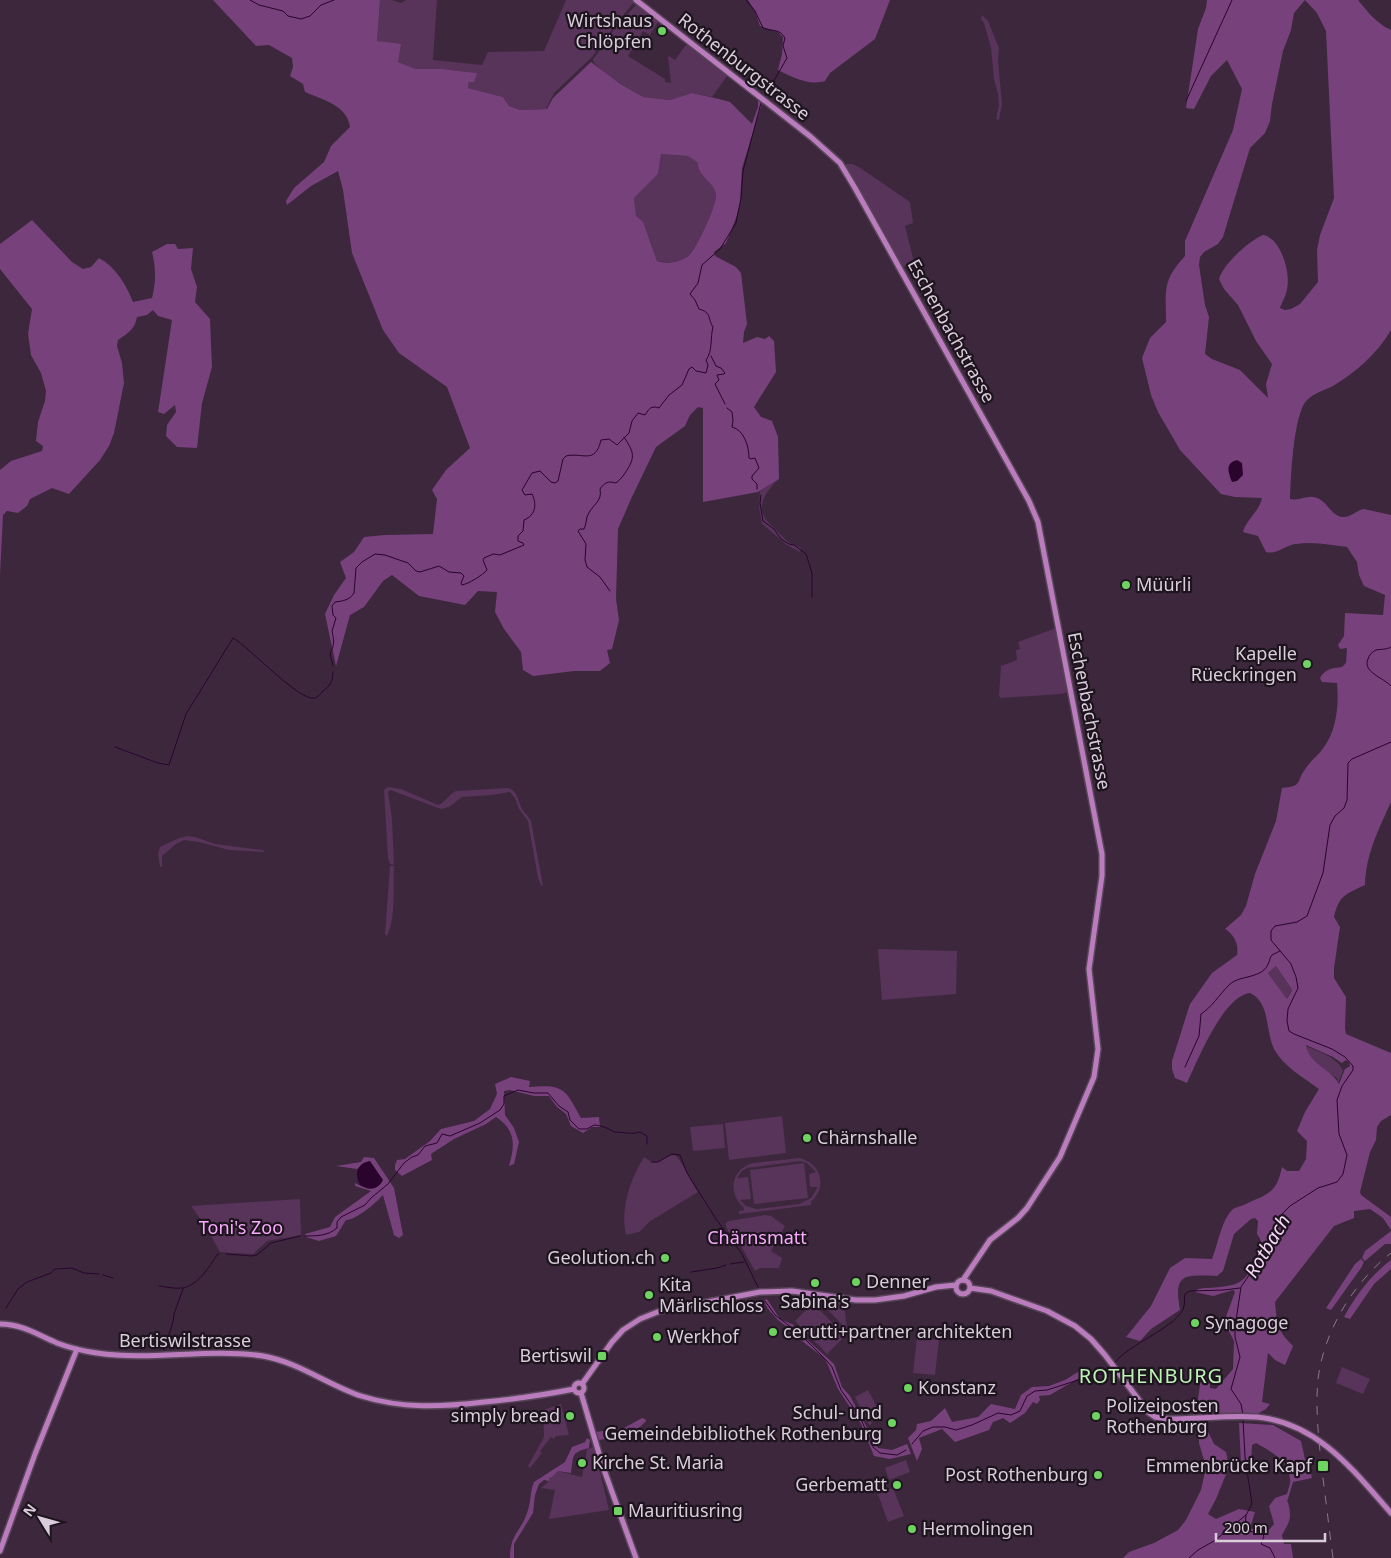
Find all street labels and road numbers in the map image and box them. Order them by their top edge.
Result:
street label: Rothenburgstrasse [674,7,816,125]
street label: Eschenbachstrasse [903,255,1001,406]
street label: Eschenbachstrasse [1063,630,1117,792]
street label: Bertiswilstrasse [119,1328,251,1352]

